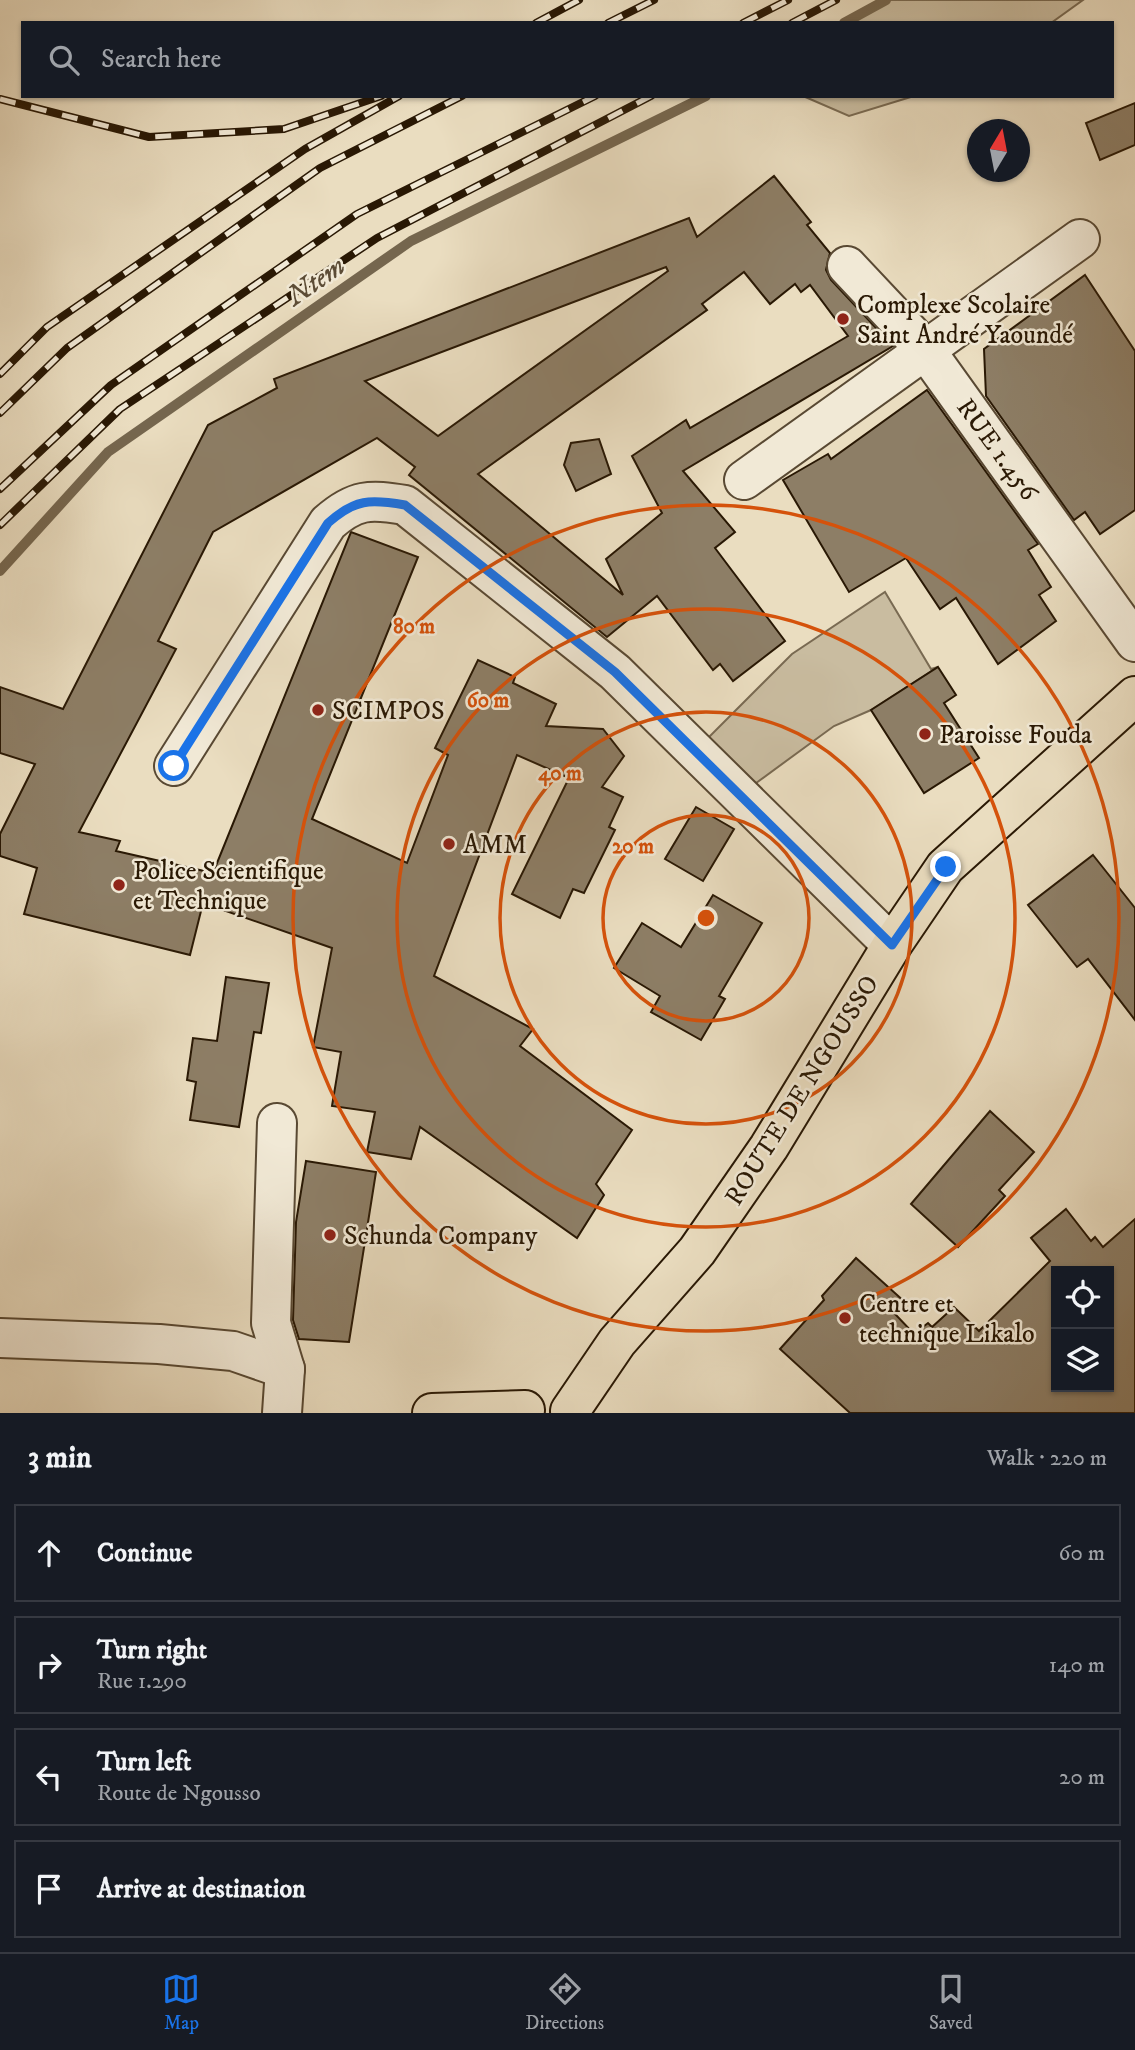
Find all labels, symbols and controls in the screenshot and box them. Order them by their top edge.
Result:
search box [21,21,1114,98]
icon: search [45,41,83,79]
text: Search here [101,43,221,76]
north arrow [967,119,1030,182]
water label: Ntem [278,249,352,315]
place label: Complexe Scolaire Saint André Yaoundé [857,289,1073,352]
marker: Complexe Scolaire Saint André Yaoundé [835,311,851,327]
street label: RUE 1.456 [949,392,1046,509]
text: 80 m [393,614,435,640]
text: 60 m [467,688,509,714]
place label: SCIMPOS [332,695,445,728]
marker: SCIMPOS [310,702,326,718]
place label: Paroisse Fouda [939,719,1092,752]
marker: Paroisse Fouda [917,726,933,742]
route start [158,750,189,781]
text: 40 m [538,761,582,787]
place label: AMM [463,829,527,862]
text: 20 m [612,834,654,860]
marker: AMM [441,836,457,852]
route end [930,851,961,882]
place label: Police Scientifique et Technique [133,855,324,918]
marker: Police Scientifique et Technique [111,877,127,893]
centre of rings [694,906,718,930]
street label: ROUTE DE NGOUSSO [718,969,887,1212]
place label: Schunda Company [344,1220,538,1253]
marker: Schunda Company [322,1227,338,1243]
map controls [1051,1266,1114,1392]
button: locate [1051,1266,1114,1329]
place label: Centre et technique Likalo [859,1288,1035,1351]
marker: Centre et technique Likalo [837,1310,853,1326]
button: layers [1051,1329,1114,1392]
text: 3 min [28,1440,92,1477]
text: Walk · 220 m [987,1444,1107,1473]
icon: ahead [30,1534,68,1572]
text: Continue [97,1537,192,1570]
text: 60 m [1058,1539,1105,1568]
text: Turn right [97,1634,207,1667]
icon: right [30,1646,68,1684]
text: 140 m [1049,1651,1105,1680]
text: Rue 1.290 [97,1667,187,1696]
text: Turn left [97,1746,191,1779]
icon: left [30,1758,68,1796]
text: 20 m [1059,1763,1105,1792]
text: Route de Ngousso [97,1779,261,1808]
icon: arrive [30,1870,68,1908]
text: Arrive at destination [97,1873,306,1906]
tab: Map [162,1970,200,2035]
tab: Directions [525,1970,604,2035]
tab: Saved [929,1970,973,2035]

